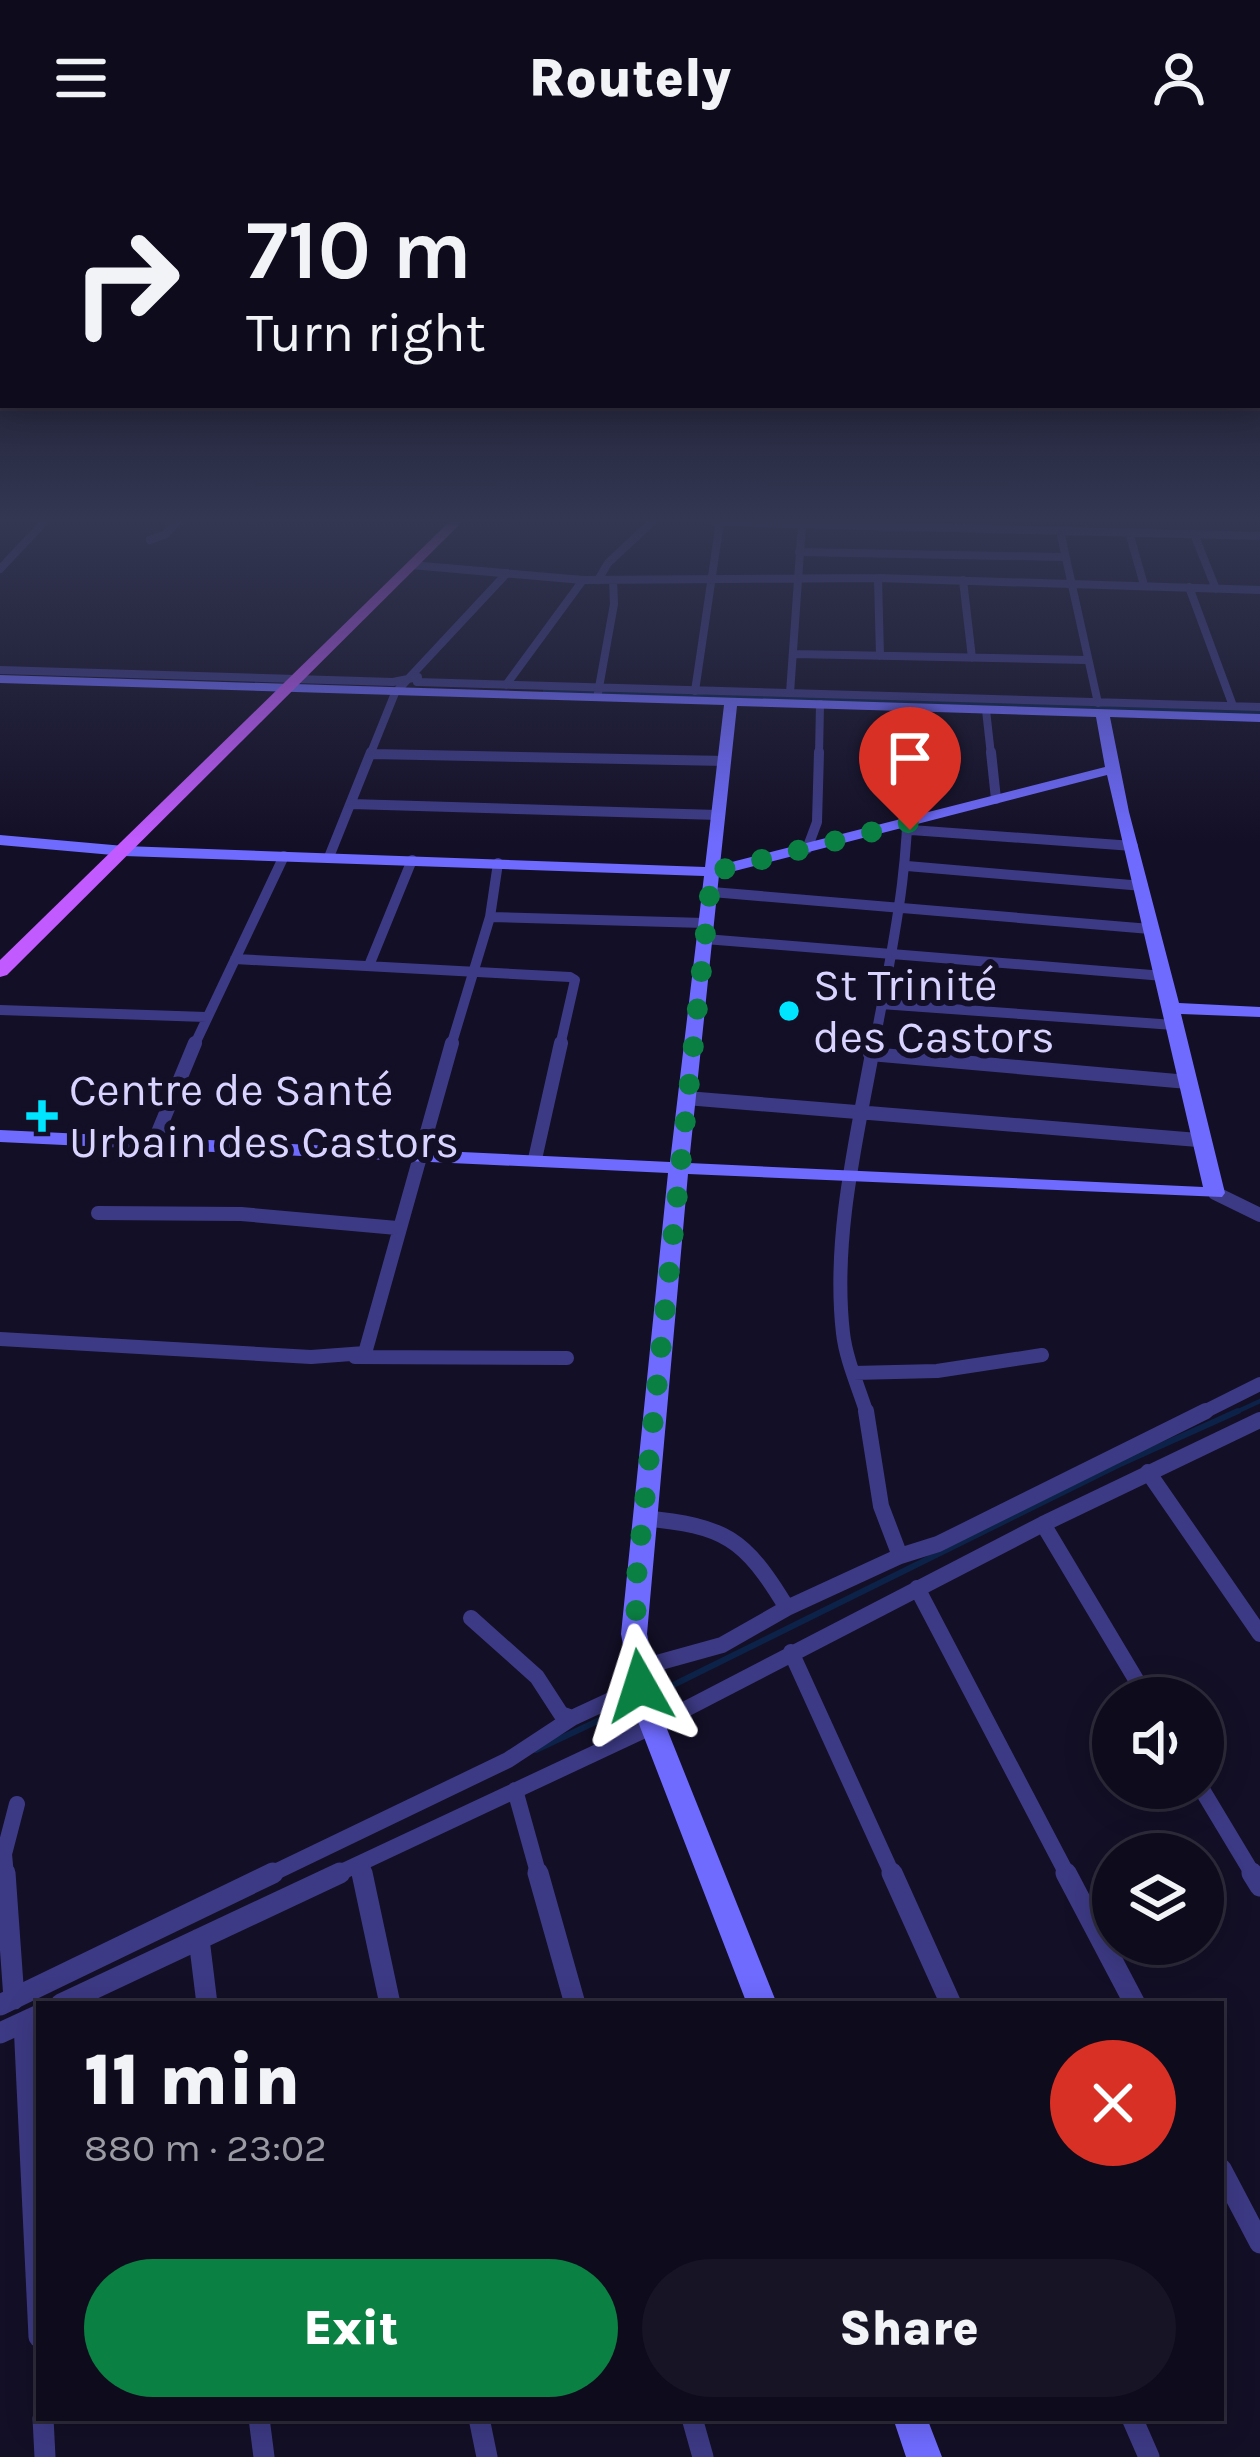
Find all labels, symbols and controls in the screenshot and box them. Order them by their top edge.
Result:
icon: menu [48,45,114,111]
icon: person [1146,45,1212,111]
text: Routely [529,46,731,110]
text: 710 m [246,201,472,299]
icon: right [48,204,204,360]
text: Turn right [246,301,486,365]
pin [859,707,961,830]
icon: arrive [877,725,943,791]
place label: St Trinité des Castors [813,959,1055,1063]
marker: St Trinité des Castors [776,998,802,1024]
place label: Centre de Santé Urbain des Castors [69,1064,459,1168]
marker: Centre de Santé Urbain des Castors [26,1100,58,1132]
position arrow [577,1623,703,1749]
map controls [1092,1677,1224,1965]
button: sound [1092,1677,1224,1809]
button: layers [1092,1833,1224,1965]
text: 11 min [84,2038,300,2122]
button: close [1050,2040,1176,2166]
text: 880 m · 23:02 [84,2125,327,2171]
button: Exit [84,2259,618,2397]
button: Share [642,2259,1176,2397]

